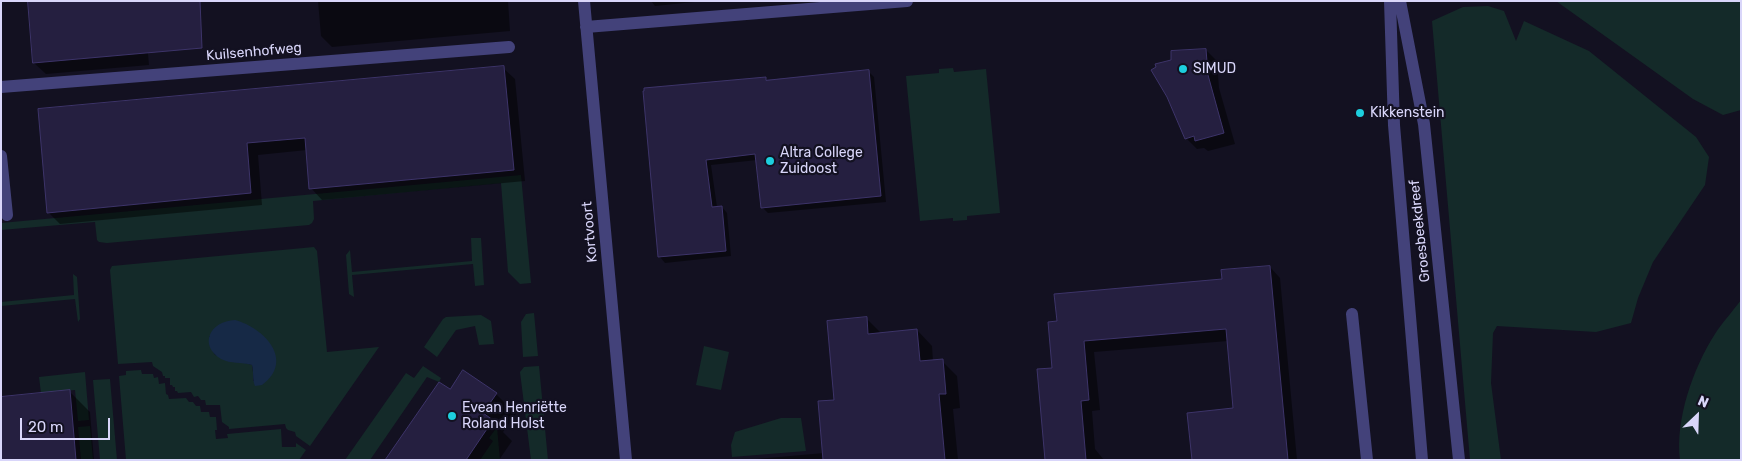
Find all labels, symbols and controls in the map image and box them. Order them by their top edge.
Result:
street label: Kuilsenhofweg [206,39,302,65]
place label: SIMUD [1193,61,1236,77]
marker: SIMUD [1177,63,1189,75]
place label: Kikkenstein [1370,105,1445,121]
marker: Kikkenstein [1354,107,1366,119]
place label: Altra College Zuidoost [780,145,863,178]
marker: Altra College Zuidoost [764,155,776,167]
street label: Groesbeekdreef [1406,179,1434,283]
street label: Kortvoort [579,201,601,263]
north arrow [1672,391,1722,441]
text: N [1695,392,1711,412]
place label: Evean Henriëtte Roland Holst [462,400,567,432]
scale bar [22,408,112,440]
marker: Evean Henriëtte Roland Holst [446,410,458,422]
text: 20 m [28,418,63,436]

